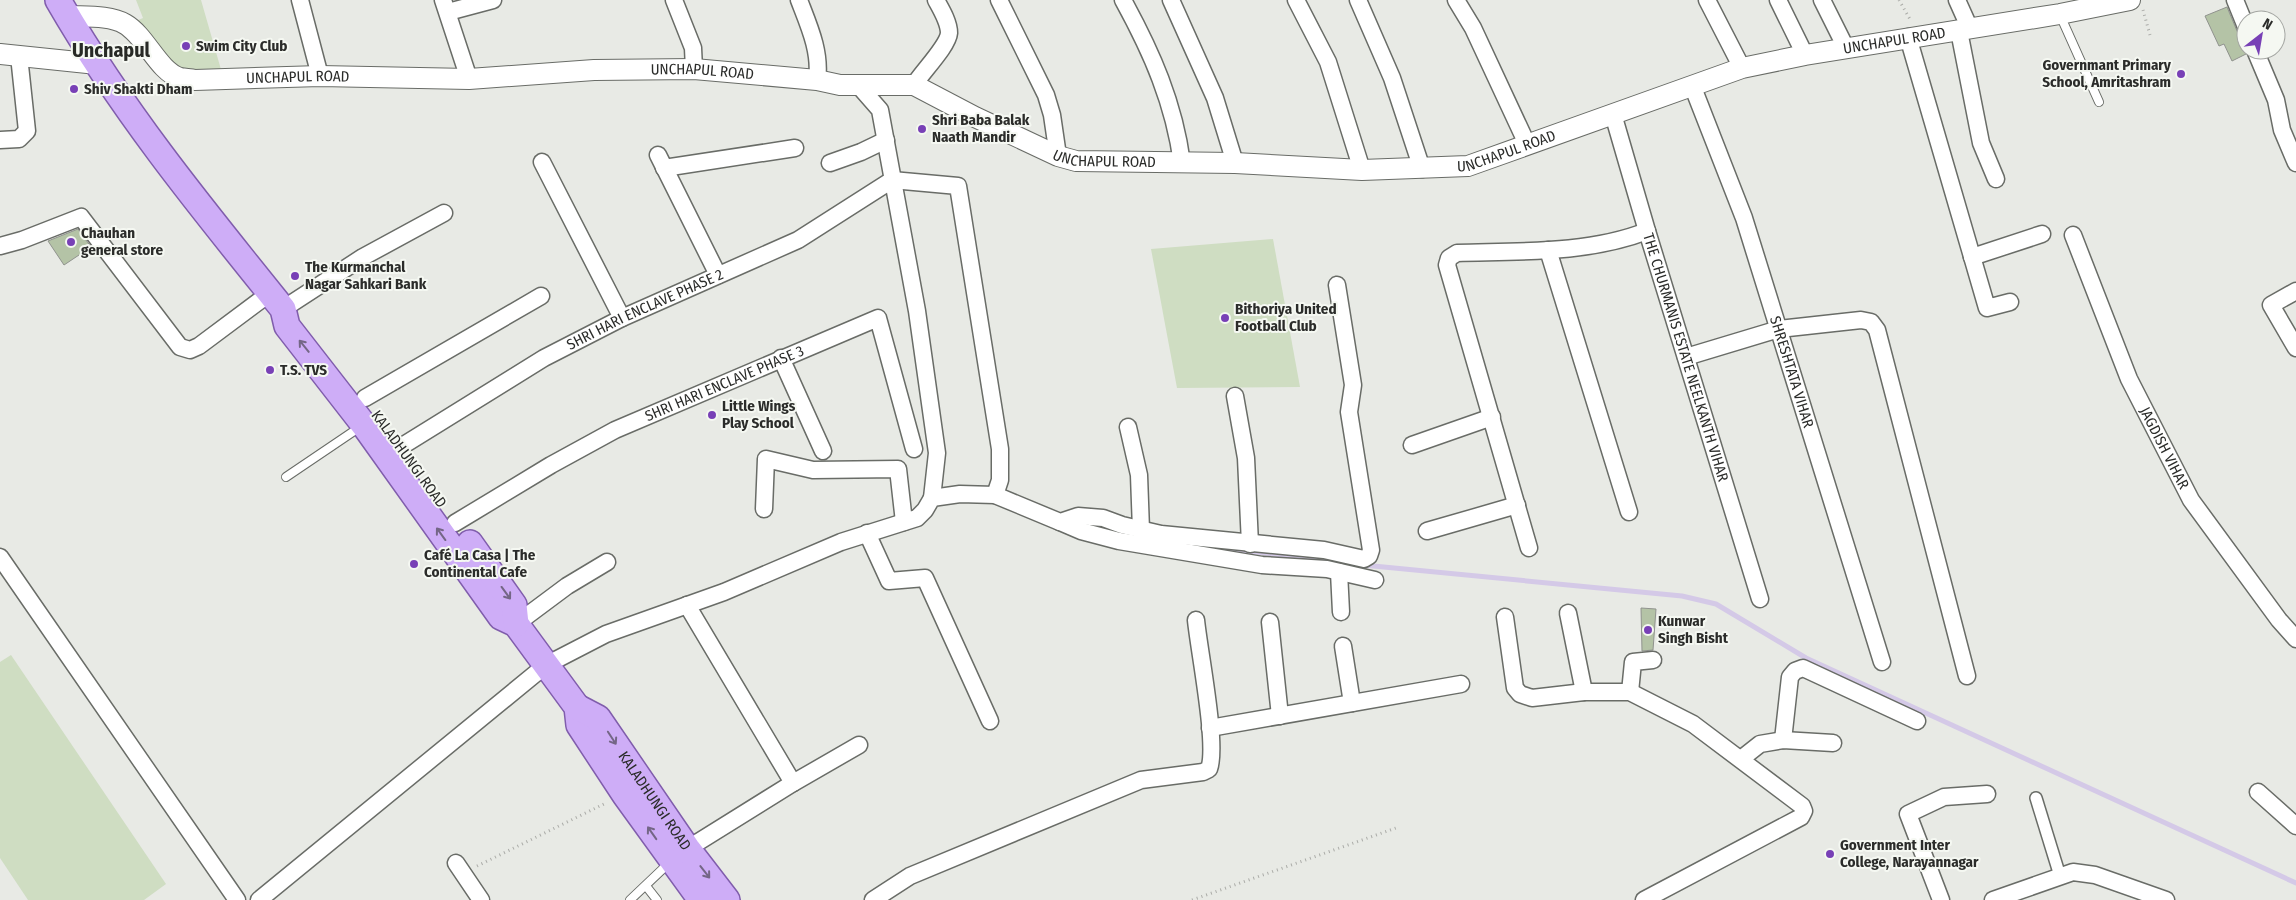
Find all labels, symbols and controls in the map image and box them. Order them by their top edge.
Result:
north arrow [2236,10,2286,60]
text: N [2259,15,2275,34]
street label: UNCHAPUL ROAD [1842,24,1947,58]
place label: Swim City Club [196,37,288,55]
district label: Unchapul [72,38,151,62]
marker: Swim City Club [180,40,192,52]
place label: Governmant Primary School, Amritashram [2042,56,2172,91]
street label: UNCHAPUL ROAD [651,60,755,83]
street label: UNCHAPUL ROAD [246,67,350,87]
marker: Governmant Primary School, Amritashram [2175,68,2187,80]
place label: Shiv Shakti Dham [84,80,192,98]
marker: Shiv Shakti Dham [68,83,80,95]
place label: Shri Baba Balak Naath Mandir [932,111,1030,146]
marker: Shri Baba Balak Naath Mandir [916,123,928,135]
street label: UNCHAPUL ROAD [1457,126,1558,175]
street label: UNCHAPUL ROAD [1050,146,1156,171]
place label: Chauhan general store [81,224,163,259]
street label: THE CHURMANIS ESTATE NEELKANTH VIHAR [1639,231,1732,484]
marker: Chauhan general store [65,236,77,248]
place label: The Kurmanchal Nagar Sahkari Bank [305,258,427,293]
street label: SHRI HARI ENCLAVE PHASE 2 [564,265,726,354]
marker: The Kurmanchal Nagar Sahkari Bank [289,270,301,282]
place label: Bithoriya United Football Club [1235,300,1337,335]
marker: Bithoriya United Football Club [1219,312,1231,324]
street label: SHRESHTATA VIHAR [1766,314,1818,430]
one-way arrow [298,340,309,353]
street label: SHRI HARI ENCLAVE PHASE 3 [642,342,807,425]
place label: T.S. TVS [280,361,327,379]
marker: T.S. TVS [264,364,276,376]
place label: Little Wings Play School [722,397,796,432]
street label: JAGDISH VIHAR [2136,404,2193,492]
street label: KALADHUNGI ROAD [368,407,450,511]
marker: Little Wings Play School [706,409,718,421]
one-way arrow [436,527,447,541]
place label: Café La Casa | The Continental Cafe [424,546,536,581]
marker: Café La Casa | The Continental Cafe [408,558,420,570]
one-way arrow [501,586,511,600]
place label: Kunwar Singh Bisht [1658,612,1729,647]
marker: Kunwar Singh Bisht [1642,624,1654,636]
one-way arrow [607,731,617,745]
street label: KALADHUNGI ROAD [614,748,695,854]
one-way arrow [647,826,657,840]
place label: Government Inter College, Narayannagar [1840,836,1979,871]
marker: Government Inter College, Narayannagar [1824,848,1836,860]
one-way arrow [699,865,710,878]

